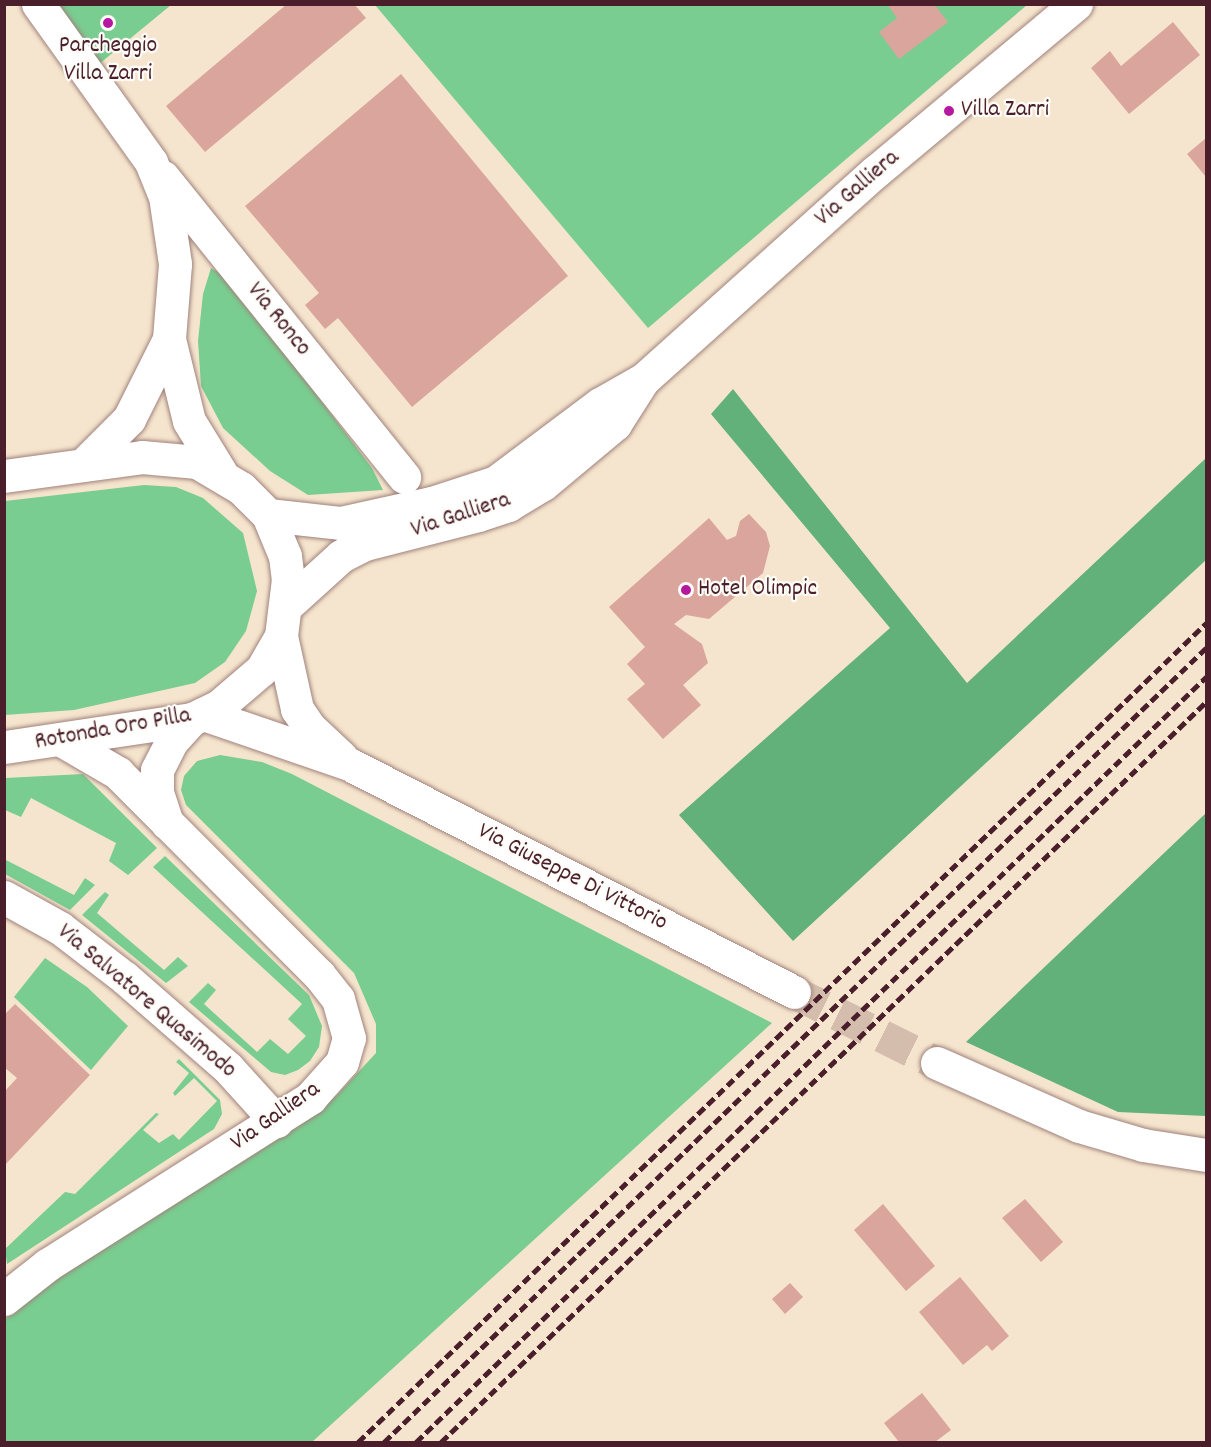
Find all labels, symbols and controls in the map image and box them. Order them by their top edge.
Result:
marker: Parcheggio Villa Zarri [101,16,115,30]
place label: Parcheggio Villa Zarri [59,33,157,89]
place label: Villa Zarri [961,97,1049,125]
marker: Villa Zarri [942,104,956,118]
street label: Via Galliera [810,144,906,234]
street label: Via Ronco [240,277,316,363]
street label: Via Galliera [408,486,514,546]
place label: Hotel Olimpic [698,576,817,604]
marker: Hotel Olimpic [679,583,693,597]
street label: Rotonda Oro Pilla [33,702,193,758]
street label: Via Giuseppe Di Vittorio [472,818,672,938]
street label: Via Salvatore Quasimodo [50,919,242,1085]
street label: Via Galliera [226,1076,326,1158]

